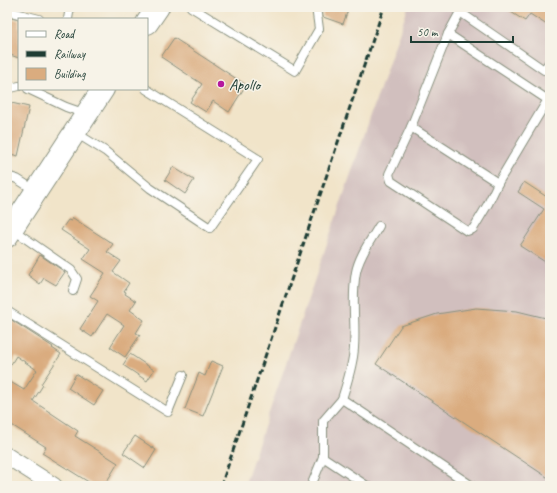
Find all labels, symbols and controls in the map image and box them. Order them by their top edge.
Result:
legend [18,18,148,90]
scale bar [411,18,513,44]
text: 50 m [417,24,439,40]
text: Road [54,26,76,42]
text: Railway [54,46,86,62]
text: Building [54,66,86,82]
place label: Apollo [229,75,262,95]
marker: Apollo [216,79,226,89]

